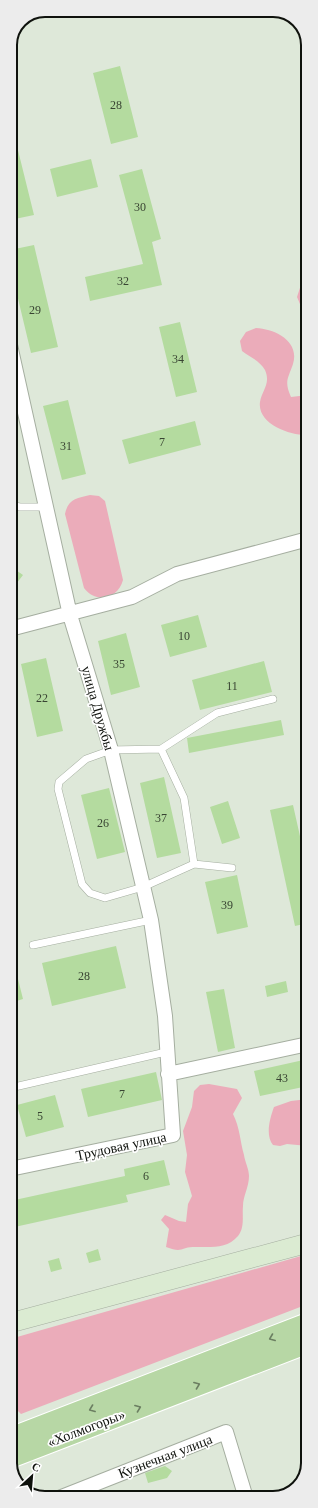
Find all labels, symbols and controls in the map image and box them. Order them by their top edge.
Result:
house number: 28 [110,98,122,112]
house number: 30 [134,200,146,214]
house number: 32 [117,274,129,288]
house number: 29 [29,303,41,317]
house number: 34 [172,352,184,366]
house number: 7 [159,435,165,449]
house number: 31 [60,439,72,453]
house number: 10 [178,629,190,643]
house number: 35 [113,657,125,671]
street label: улица Дружбы [78,664,117,753]
house number: 11 [226,679,238,693]
house number: 22 [36,691,48,705]
house number: 37 [155,811,167,825]
house number: 26 [97,816,109,830]
house number: 39 [221,898,233,912]
house number: 28 [78,969,90,983]
house number: 43 [276,1071,288,1085]
house number: 7 [119,1087,125,1101]
house number: 5 [37,1109,43,1123]
street label: Трудовая улица [74,1129,169,1163]
house number: 6 [143,1169,149,1183]
one-way arrow [268,1334,275,1342]
one-way arrow [194,1382,201,1390]
one-way arrow [89,1404,96,1412]
one-way arrow [135,1405,142,1413]
street label: «Холмогоры» [45,1407,127,1450]
street label: Кузнечная улица [116,1431,215,1481]
north arrow [12,1456,52,1496]
text: С [30,1460,43,1474]

